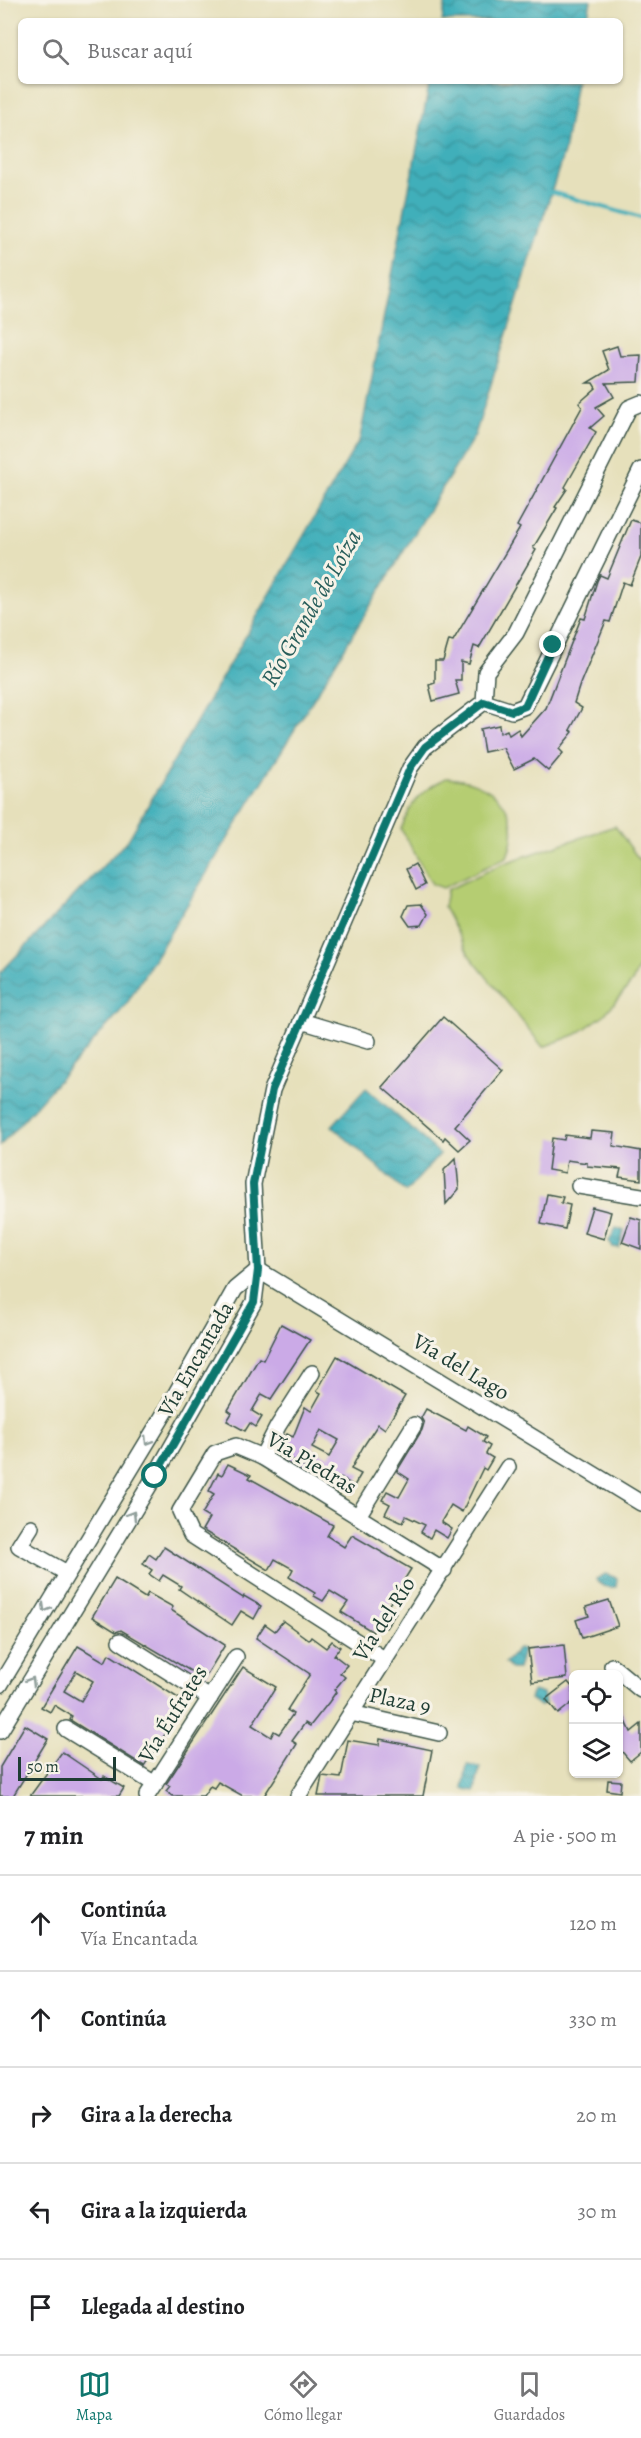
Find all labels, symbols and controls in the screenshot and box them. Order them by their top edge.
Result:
search box [18,18,623,84]
icon: search [39,35,72,68]
text: Buscar aquí [87,36,193,66]
water label: Río Grande de Loíza [253,524,369,692]
route end [539,631,565,657]
street label: Vía Encantada [150,1295,242,1423]
street label: Vía del Lago [406,1326,515,1408]
street label: Vía Piedras [260,1424,363,1502]
one-way arrow [143,1435,155,1445]
route start [141,1462,167,1488]
one-way arrow [125,1511,137,1521]
street label: Vía del Río [345,1571,423,1668]
one-way arrow [42,1602,54,1612]
street label: Vía Éufrates [131,1660,215,1769]
map controls [569,1670,623,1778]
button: locate [569,1670,623,1724]
one-way arrow [24,1677,36,1687]
street label: Plaza 9 [366,1680,434,1722]
button: layers [569,1724,623,1778]
scale bar [18,1754,116,1782]
text: 50 m [27,1756,59,1778]
text: 7 min [24,1818,84,1853]
text: A pie · 500 m [514,1822,617,1849]
text: Continúa [81,1895,167,1925]
icon: ahead [24,1907,57,1940]
text: 120 m [569,1910,617,1937]
text: Vía Encantada [81,1925,198,1952]
icon: ahead [24,2003,57,2036]
text: Continúa [81,2004,167,2034]
text: 330 m [569,2006,617,2033]
icon: right [24,2099,57,2132]
text: Gira a la derecha [81,2100,232,2130]
text: 20 m [576,2102,617,2129]
icon: left [24,2195,57,2228]
text: Gira a la izquierda [81,2196,247,2226]
text: 30 m [577,2198,617,2225]
icon: arrive [24,2291,57,2324]
text: Llegada al destino [81,2292,245,2322]
tab: Mapa [76,2368,113,2426]
tab: Cómo llegar [264,2368,342,2426]
tab: Guardados [494,2368,565,2426]

